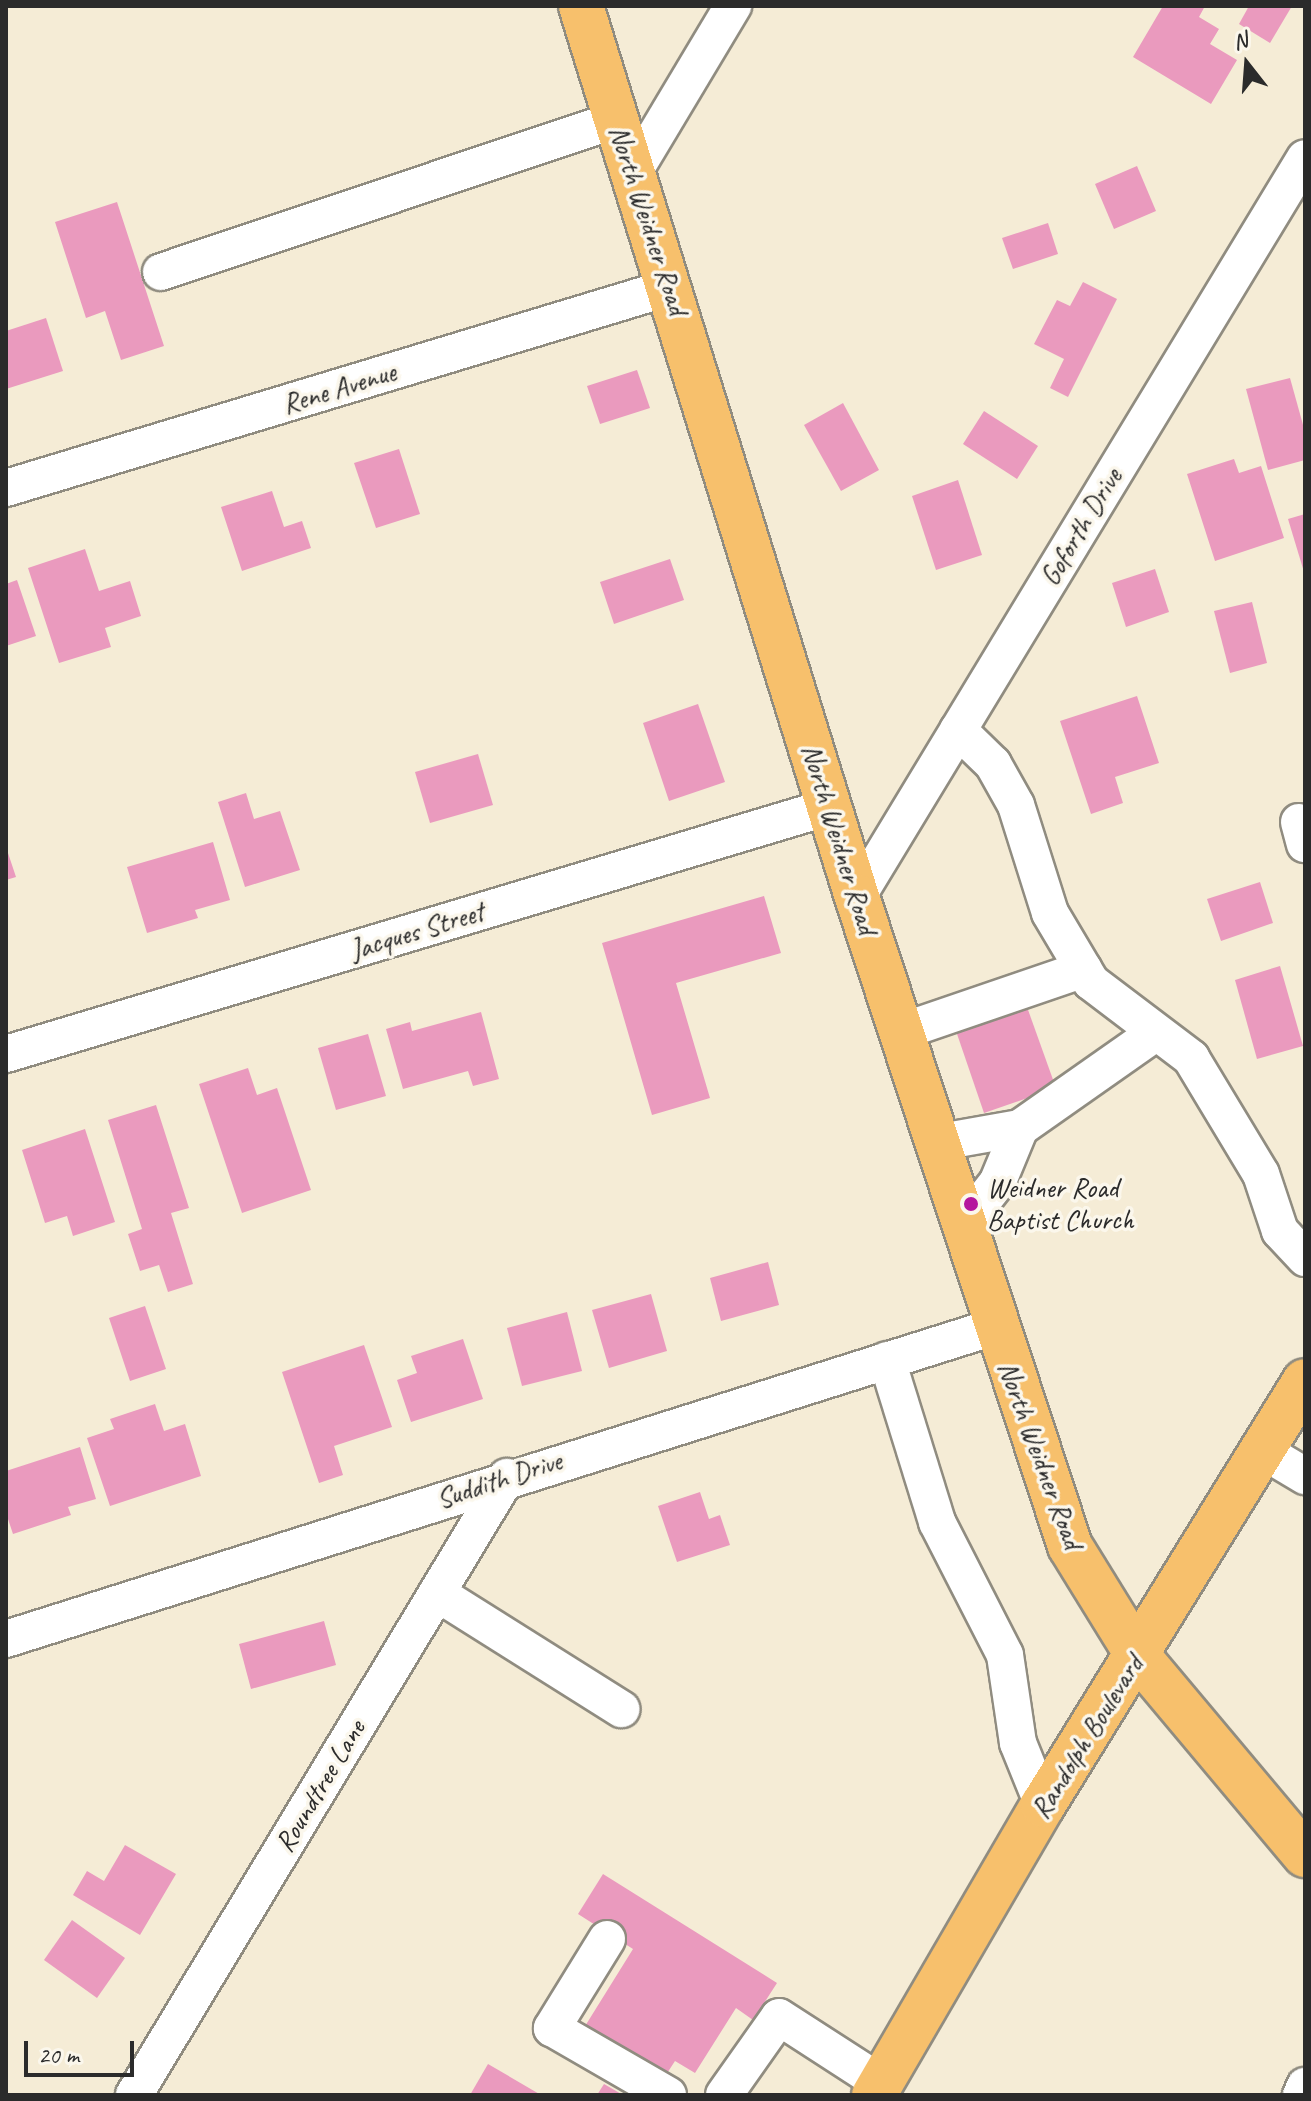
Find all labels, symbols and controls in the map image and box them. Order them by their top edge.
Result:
north arrow [1207,24,1287,104]
text: N [1229,26,1251,56]
street label: North Weidner Road [602,121,694,319]
street label: Rene Avenue [278,355,400,421]
street label: Goforth Drive [1033,462,1129,592]
street label: North Weidner Road [794,740,884,938]
street label: Jacques Street [346,895,488,967]
place label: Weidner Road Baptist Church [987,1171,1135,1237]
marker: Weidner Road Baptist Church [962,1195,980,1213]
street label: North Weidner Road [991,1357,1089,1553]
street label: Suddith Drive [432,1444,566,1516]
street label: Randolph Boulevard [1023,1649,1151,1825]
street label: Roundtree Lane [267,1714,373,1858]
scale bar [28,2025,138,2075]
text: 20 m [38,2040,79,2070]

